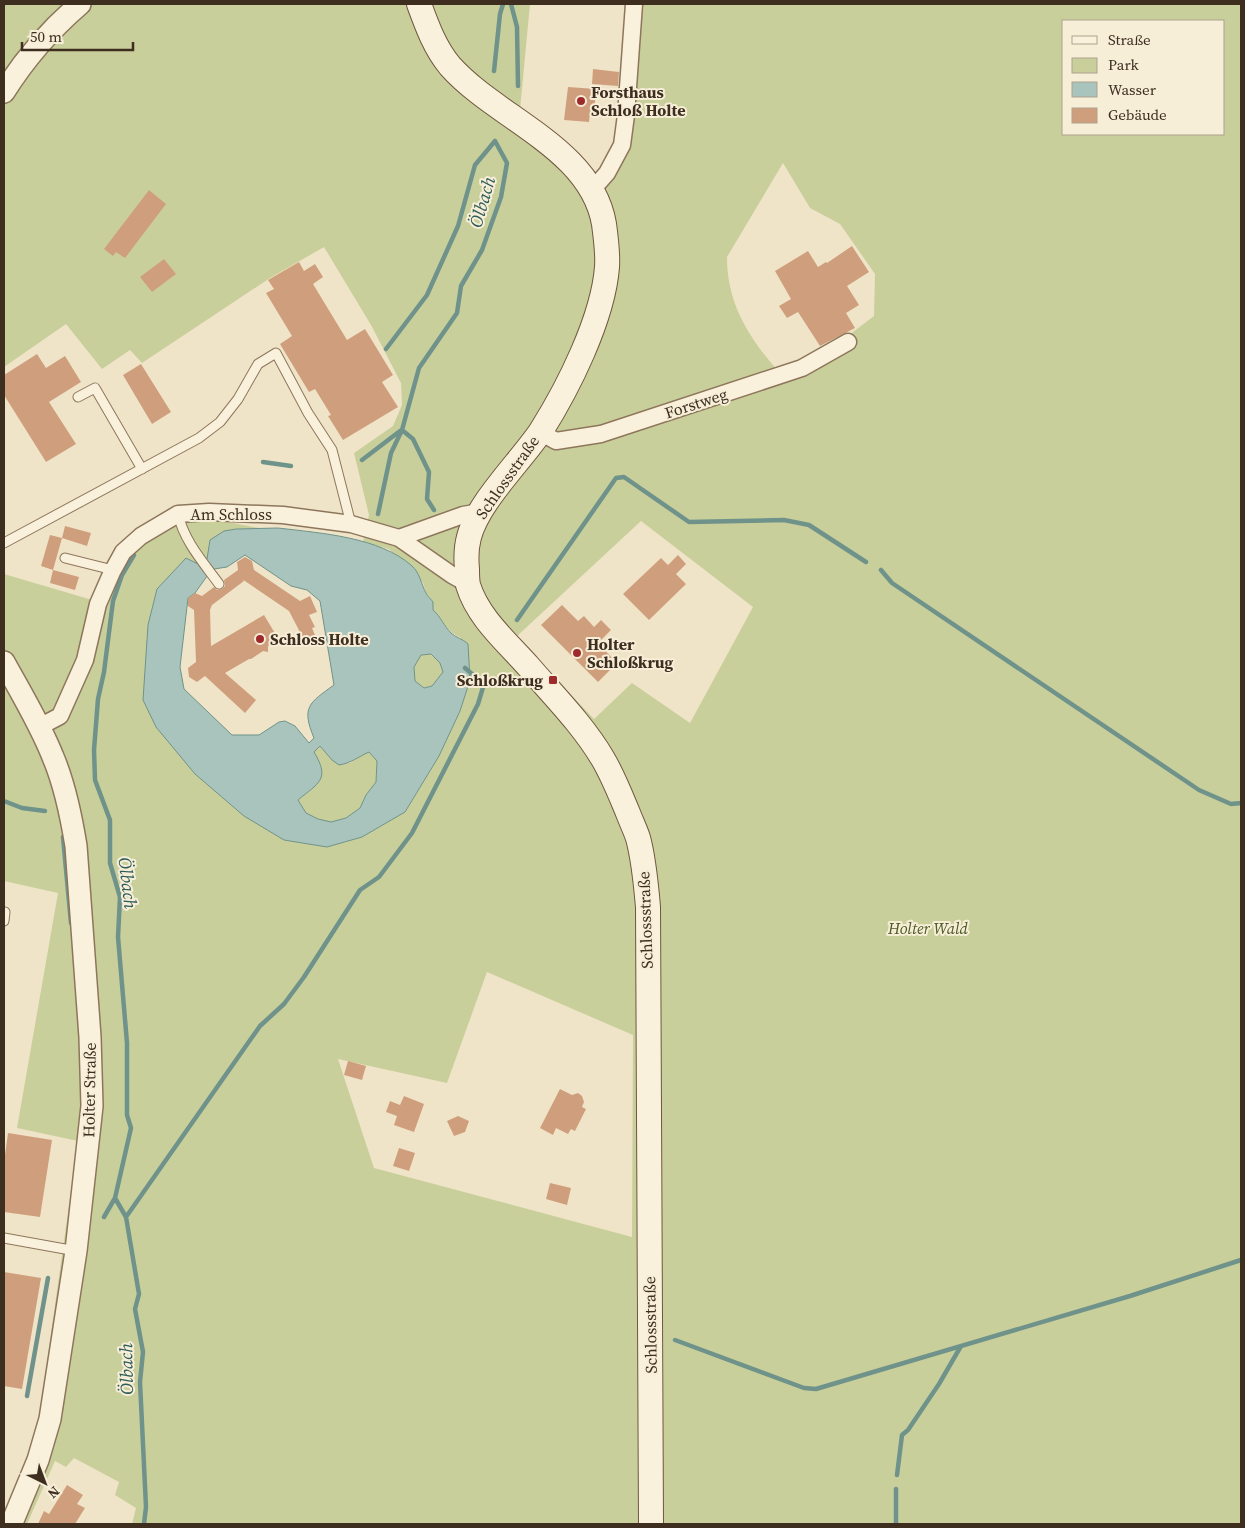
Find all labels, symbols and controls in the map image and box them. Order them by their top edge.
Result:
scale bar [22,20,134,52]
legend [1062,20,1225,135]
text: 50 m [30,26,62,47]
text: Straße [1108,29,1151,50]
text: Park [1108,54,1140,75]
text: Wasser [1108,79,1157,100]
place label: Forsthaus Schloß Holte [591,81,686,121]
marker: Forsthaus Schloß Holte [575,95,587,107]
text: Gebäude [1108,104,1167,125]
water label: Ölbach [463,173,501,230]
street label: Forstweg [662,383,730,423]
street label: Schlossstraße [470,431,544,523]
street label: Am Schloss [190,503,272,525]
place label: Schloss Holte [270,628,369,650]
marker: Schloss Holte [254,633,266,645]
place label: Holter Schloßkrug [587,633,674,673]
marker: Holter Schloßkrug [571,647,583,659]
place label: Schloßkrug [457,669,543,691]
marker: Schloßkrug [547,674,559,686]
water label: Ölbach [112,856,144,911]
street label: Schlossstraße [632,871,658,969]
park label: Holter Wald [887,917,969,939]
street label: Holter Straße [77,1042,101,1138]
street label: Schlossstraße [638,1276,662,1374]
water label: Ölbach [113,1343,139,1395]
north arrow [20,1458,70,1508]
text: N [43,1482,64,1504]

